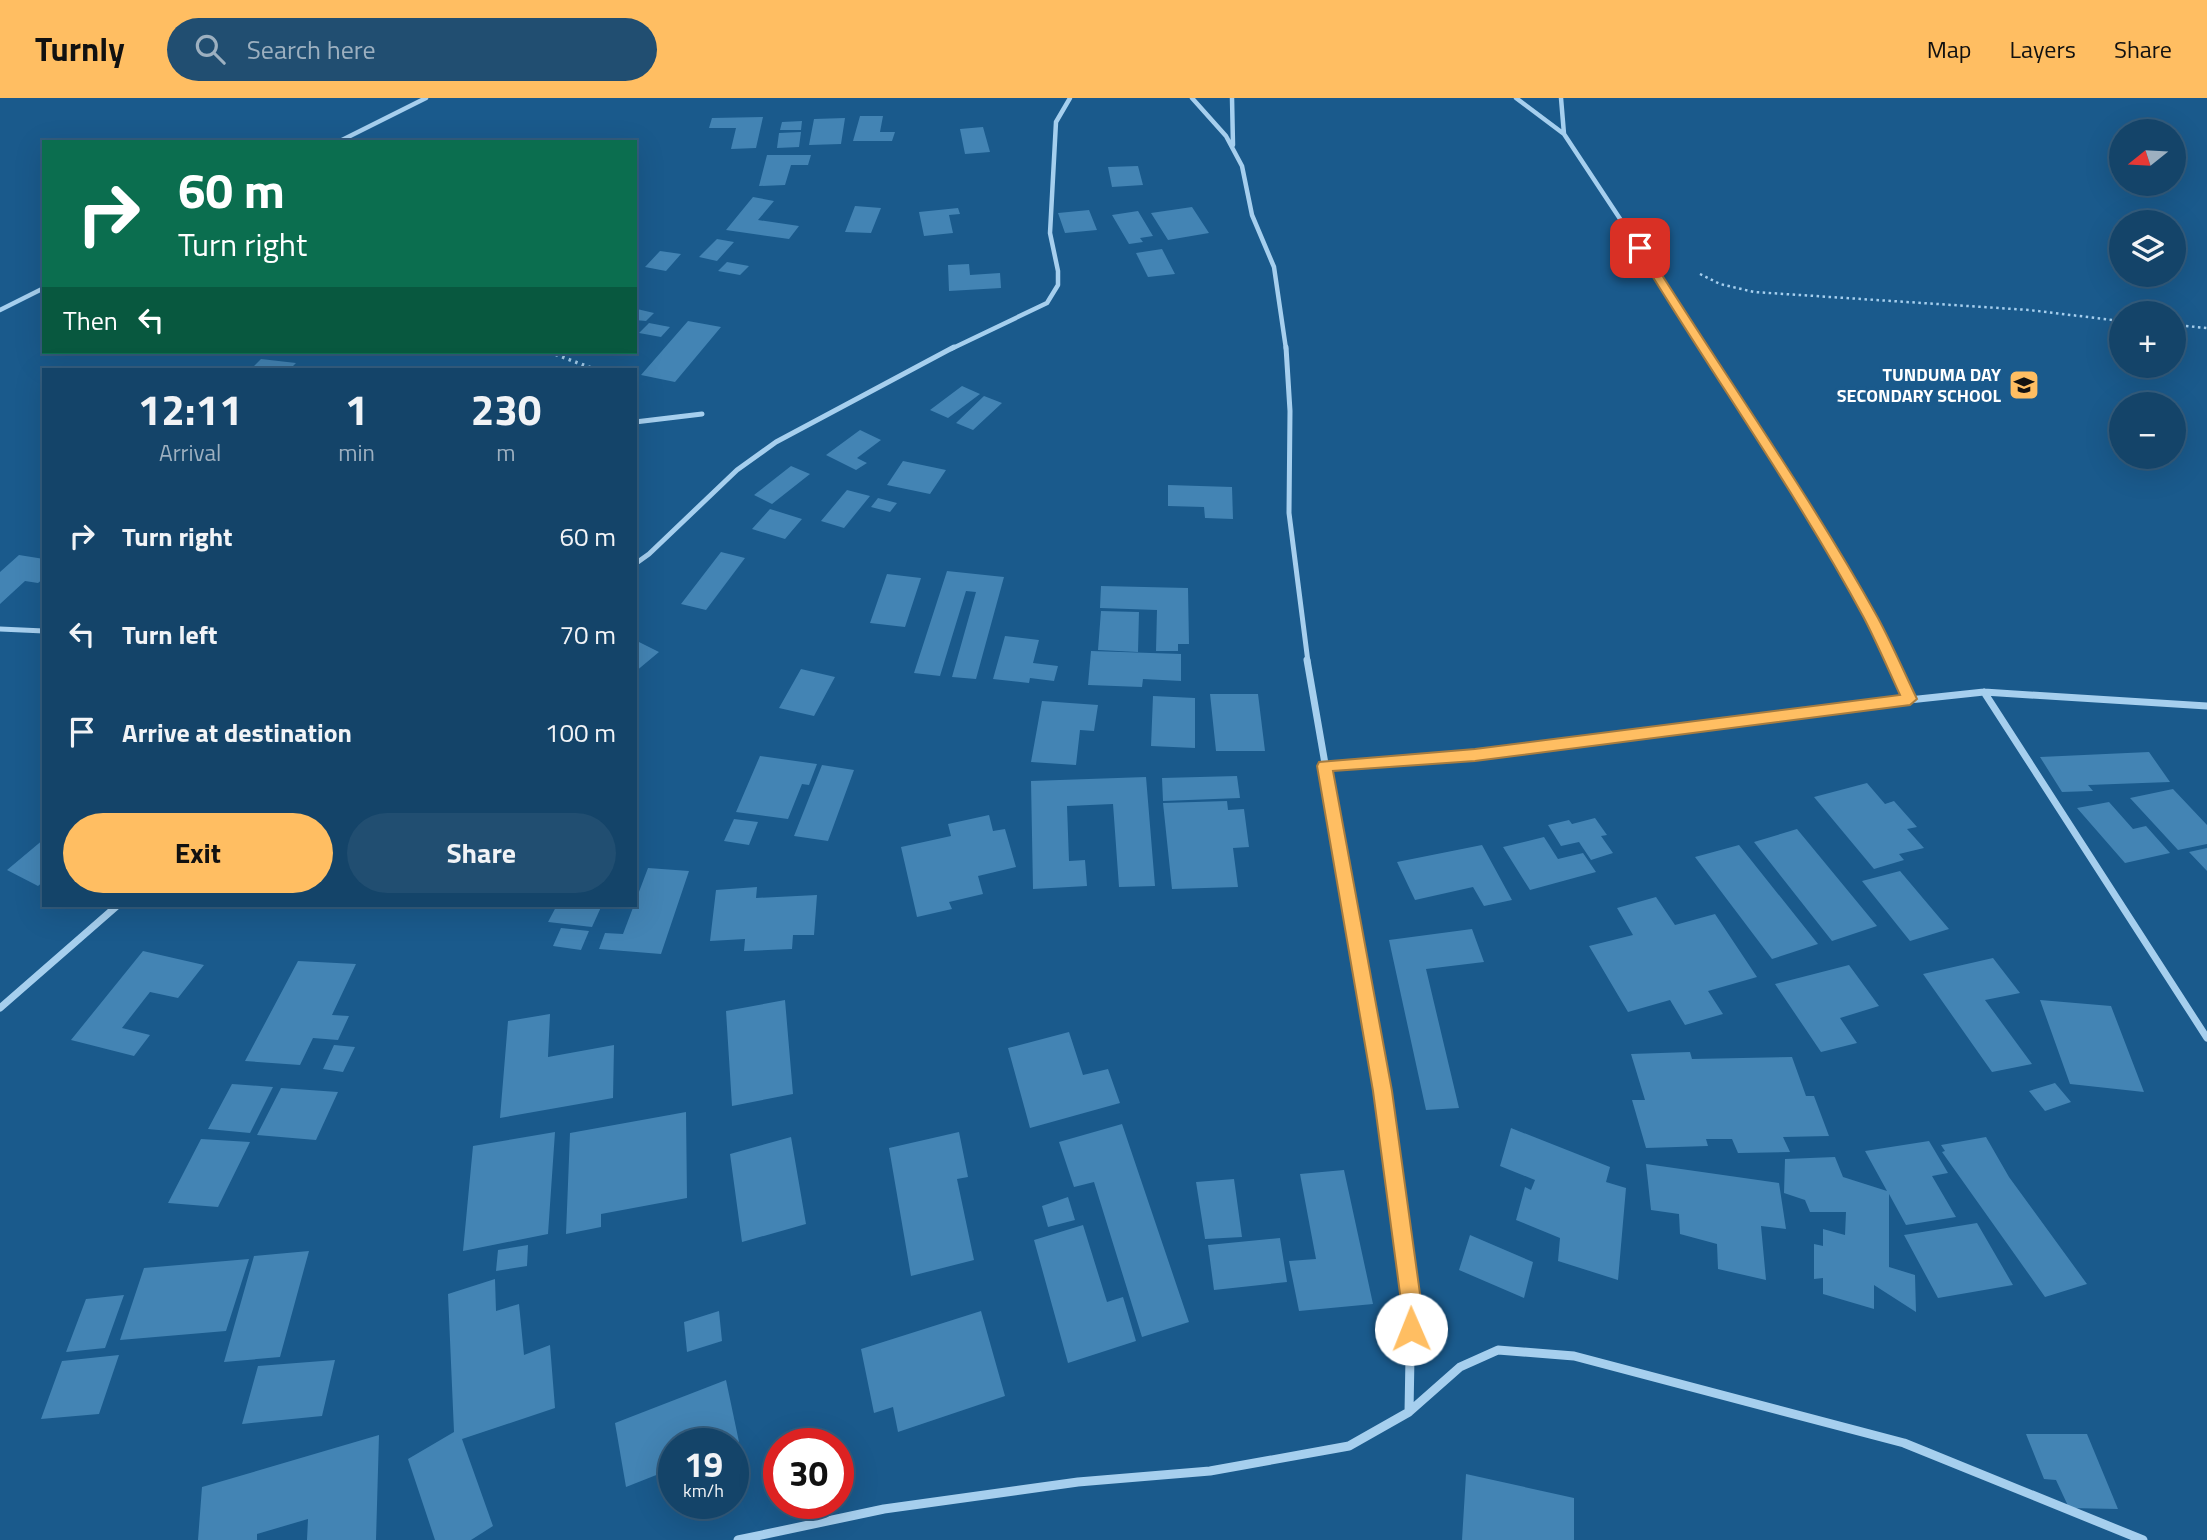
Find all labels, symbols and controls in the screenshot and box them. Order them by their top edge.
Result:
search box [167,18,657,81]
text: Turnly [35,24,125,74]
icon: search [191,30,229,68]
text: Search here [247,30,376,69]
text: Map [1927,31,1972,67]
text: Layers [2010,31,2076,67]
text: Share [2114,31,2172,67]
north arrow [2109,119,2186,196]
map controls [2109,119,2186,469]
text: 60 m [178,152,285,227]
icon: right [63,168,154,259]
button: layers [2109,210,2186,287]
pin [1610,218,1670,278]
text: Turn right [178,220,307,268]
icon: arrive [1621,229,1659,267]
text: Then [63,301,118,340]
icon: left [132,301,170,339]
button: + [2109,301,2186,378]
place label: TUNDUMA DAY SECONDARY SCHOOL [1837,361,2002,409]
school or university icon: TUNDUMA DAY SECONDARY SCHOOL [2007,368,2041,402]
text: 12:11 [138,377,243,441]
text: 1 [345,377,368,441]
text: 230 [471,377,541,441]
button: − [2109,392,2186,469]
text: Arrival [159,435,221,470]
text: min [338,435,375,470]
text: m [496,435,516,470]
icon: right [63,517,101,555]
text: Turn right [122,517,233,556]
text: 60 m [559,517,616,556]
icon: left [63,615,101,653]
text: Turn left [122,615,217,654]
text: 70 m [559,615,616,654]
icon: arrive [63,713,101,751]
text: Arrive at destination [122,713,352,752]
text: 100 m [545,713,616,752]
button: Exit [63,813,333,893]
button: Share [347,813,616,893]
position arrow [1374,1292,1448,1366]
speed limit sign: 30 [763,1428,854,1519]
text: 19 [684,1437,723,1491]
text: km/h [683,1477,724,1504]

